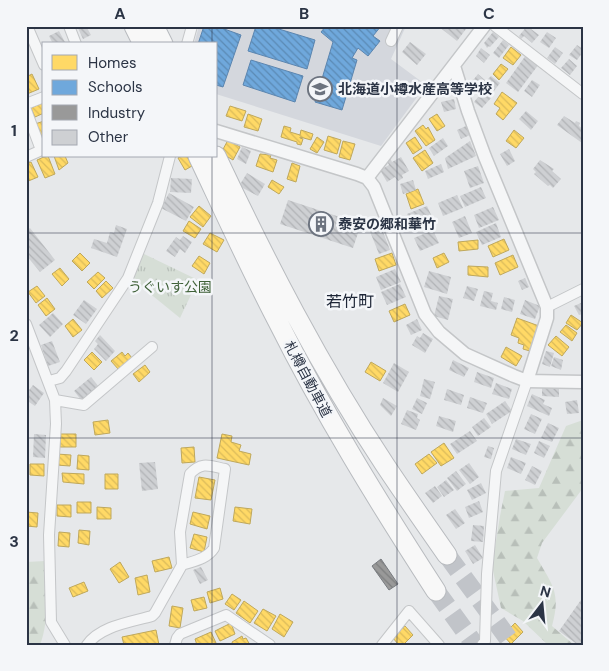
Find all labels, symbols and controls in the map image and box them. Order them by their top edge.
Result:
text: A [114,3,126,24]
text: B [299,3,309,24]
text: C [483,3,495,24]
legend [42,42,218,158]
text: Homes [88,53,137,73]
school or university icon: 北海道小樽水産高等学校 [307,76,333,102]
text: Schools [88,77,143,97]
place label: 北海道小樽水産高等学校 [338,80,492,98]
text: Industry [88,103,146,123]
text: 1 [11,120,17,141]
text: Other [88,127,129,147]
building icon: 泰安の郷和華竹 [308,211,334,237]
place label: 泰安の郷和華竹 [338,215,436,233]
park label: うぐいす公園 [128,278,212,296]
district label: 若竹町 [326,291,374,312]
text: 2 [9,325,19,346]
street label: 札樽自動車道 [280,338,336,420]
text: 3 [9,531,19,552]
north arrow [516,578,566,628]
text: N [538,581,553,602]

